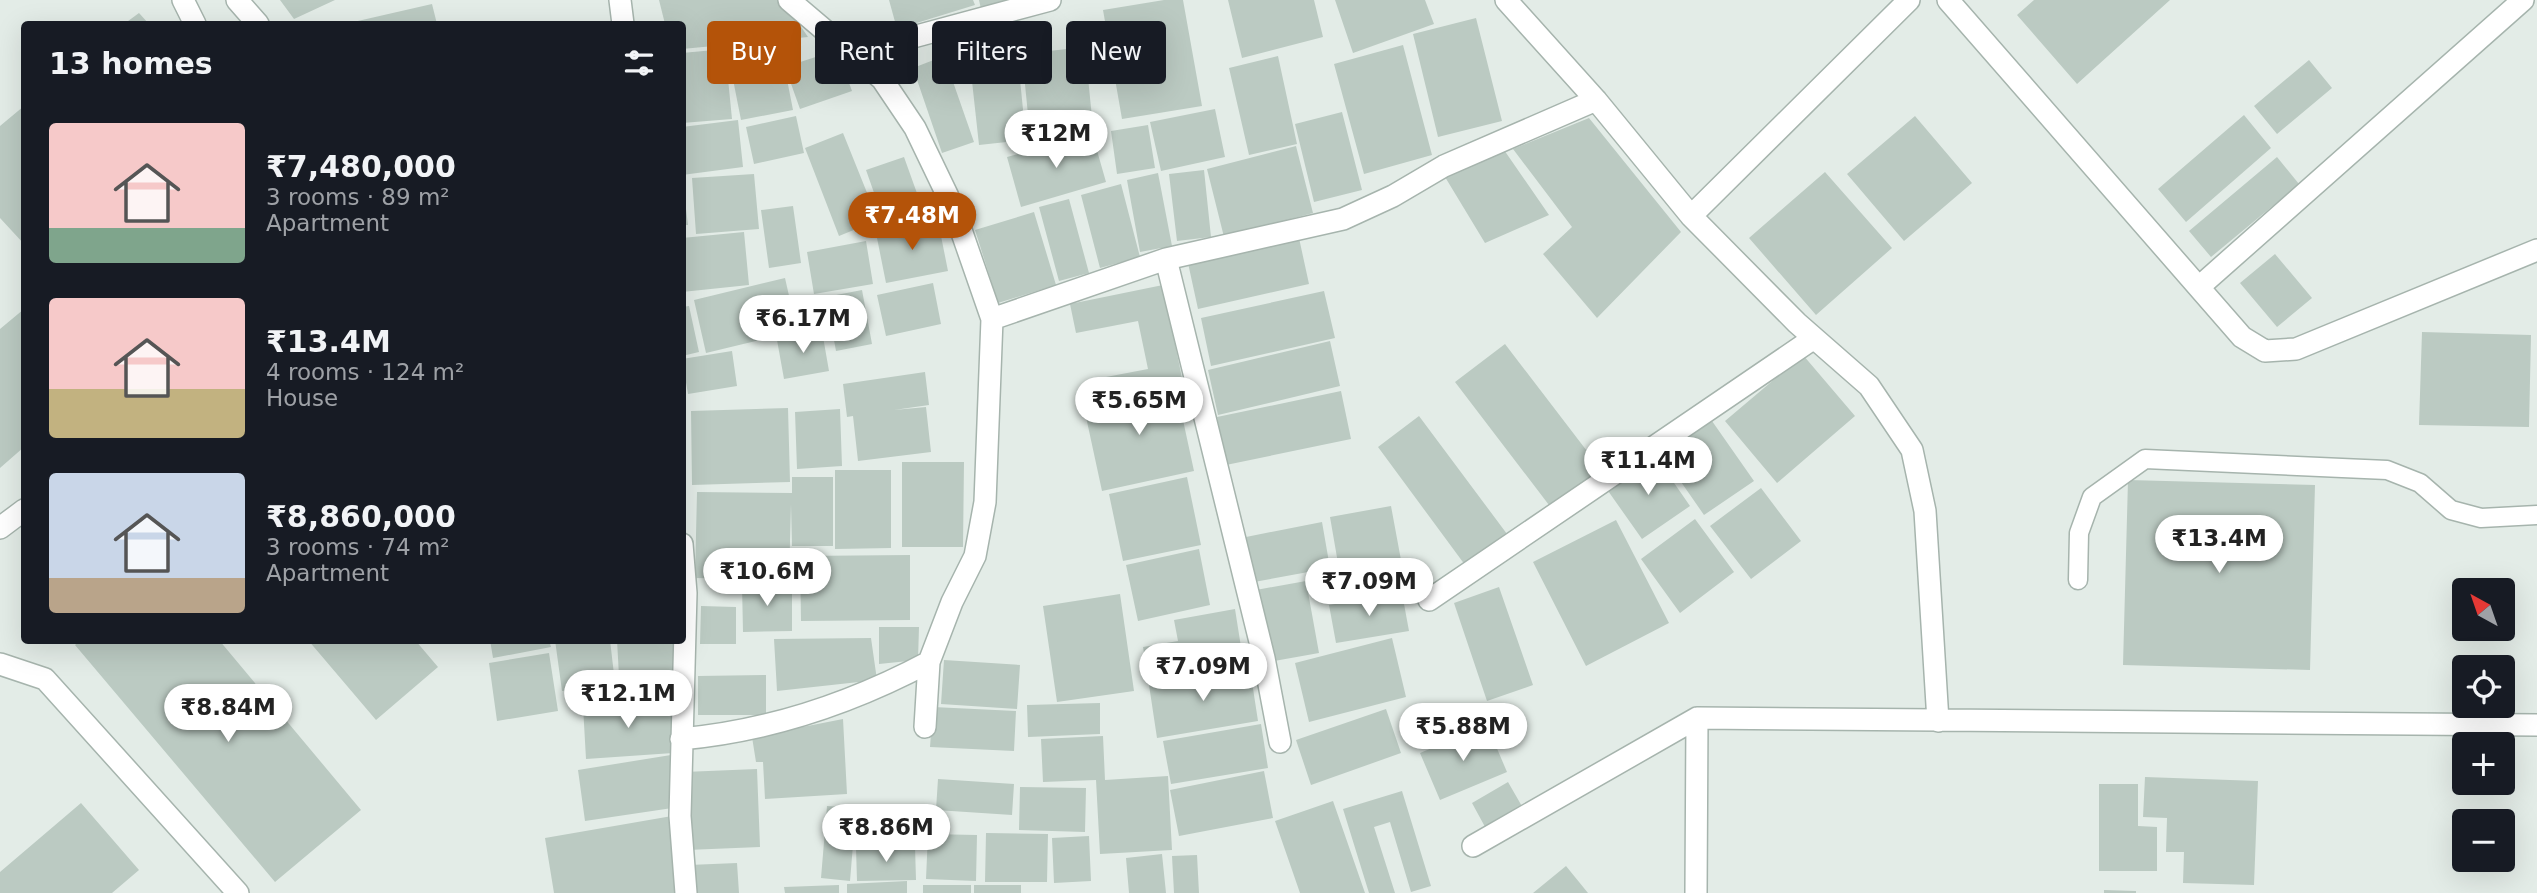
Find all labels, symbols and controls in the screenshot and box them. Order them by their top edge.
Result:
chip: Buy [707,21,801,84]
chip: Rent [815,21,918,84]
chip: Filters [932,21,1052,84]
chip: New [1066,21,1166,84]
icon: filters [620,44,658,82]
text: 13 homes [49,46,213,81]
pin: ₹12M [1015,110,1097,170]
text: ₹12M [1021,120,1091,146]
text: ₹7,480,000 [266,149,456,184]
icon: home [105,151,189,235]
text: 3 rooms · 89 m² [266,184,450,210]
pin: ₹7.48M [855,192,969,252]
text: ₹7.48M [864,202,960,228]
text: Apartment [266,210,389,236]
pin: ₹6.17M [746,296,860,355]
text: ₹6.17M [755,305,851,331]
text: ₹13.4M [266,324,391,359]
icon: home [105,326,189,410]
text: 4 rooms · 124 m² [266,359,464,385]
pin: ₹5.65M [1082,378,1196,437]
text: House [266,385,338,411]
text: ₹5.65M [1091,387,1187,413]
pin: ₹11.4M [1591,438,1705,497]
text: ₹11.4M [1600,447,1696,473]
text: ₹8,860,000 [266,499,456,534]
icon: home [105,501,189,585]
pin: ₹13.4M [2162,516,2276,575]
text: ₹13.4M [2171,525,2267,551]
text: 3 rooms · 74 m² [266,534,450,560]
pin: ₹10.6M [710,548,824,608]
text: ₹10.6M [719,558,815,584]
pin: ₹7.09M [1312,558,1426,618]
text: Apartment [266,560,389,586]
text: ₹7.09M [1321,568,1417,594]
north arrow [2452,578,2515,640]
map controls [2452,578,2515,872]
pin: ₹7.09M [1146,644,1260,703]
text: ₹7.09M [1155,653,1251,679]
button: locate [2452,655,2515,718]
pin: ₹12.1M [571,670,685,730]
text: ₹12.1M [580,680,676,706]
pin: ₹8.84M [171,684,285,744]
text: ₹8.84M [180,694,276,720]
pin: ₹5.88M [1406,704,1520,763]
text: ₹5.88M [1415,713,1511,739]
button: + [2452,732,2515,795]
pin: ₹8.86M [829,804,943,864]
button: − [2452,809,2515,872]
text: ₹8.86M [838,814,934,840]

